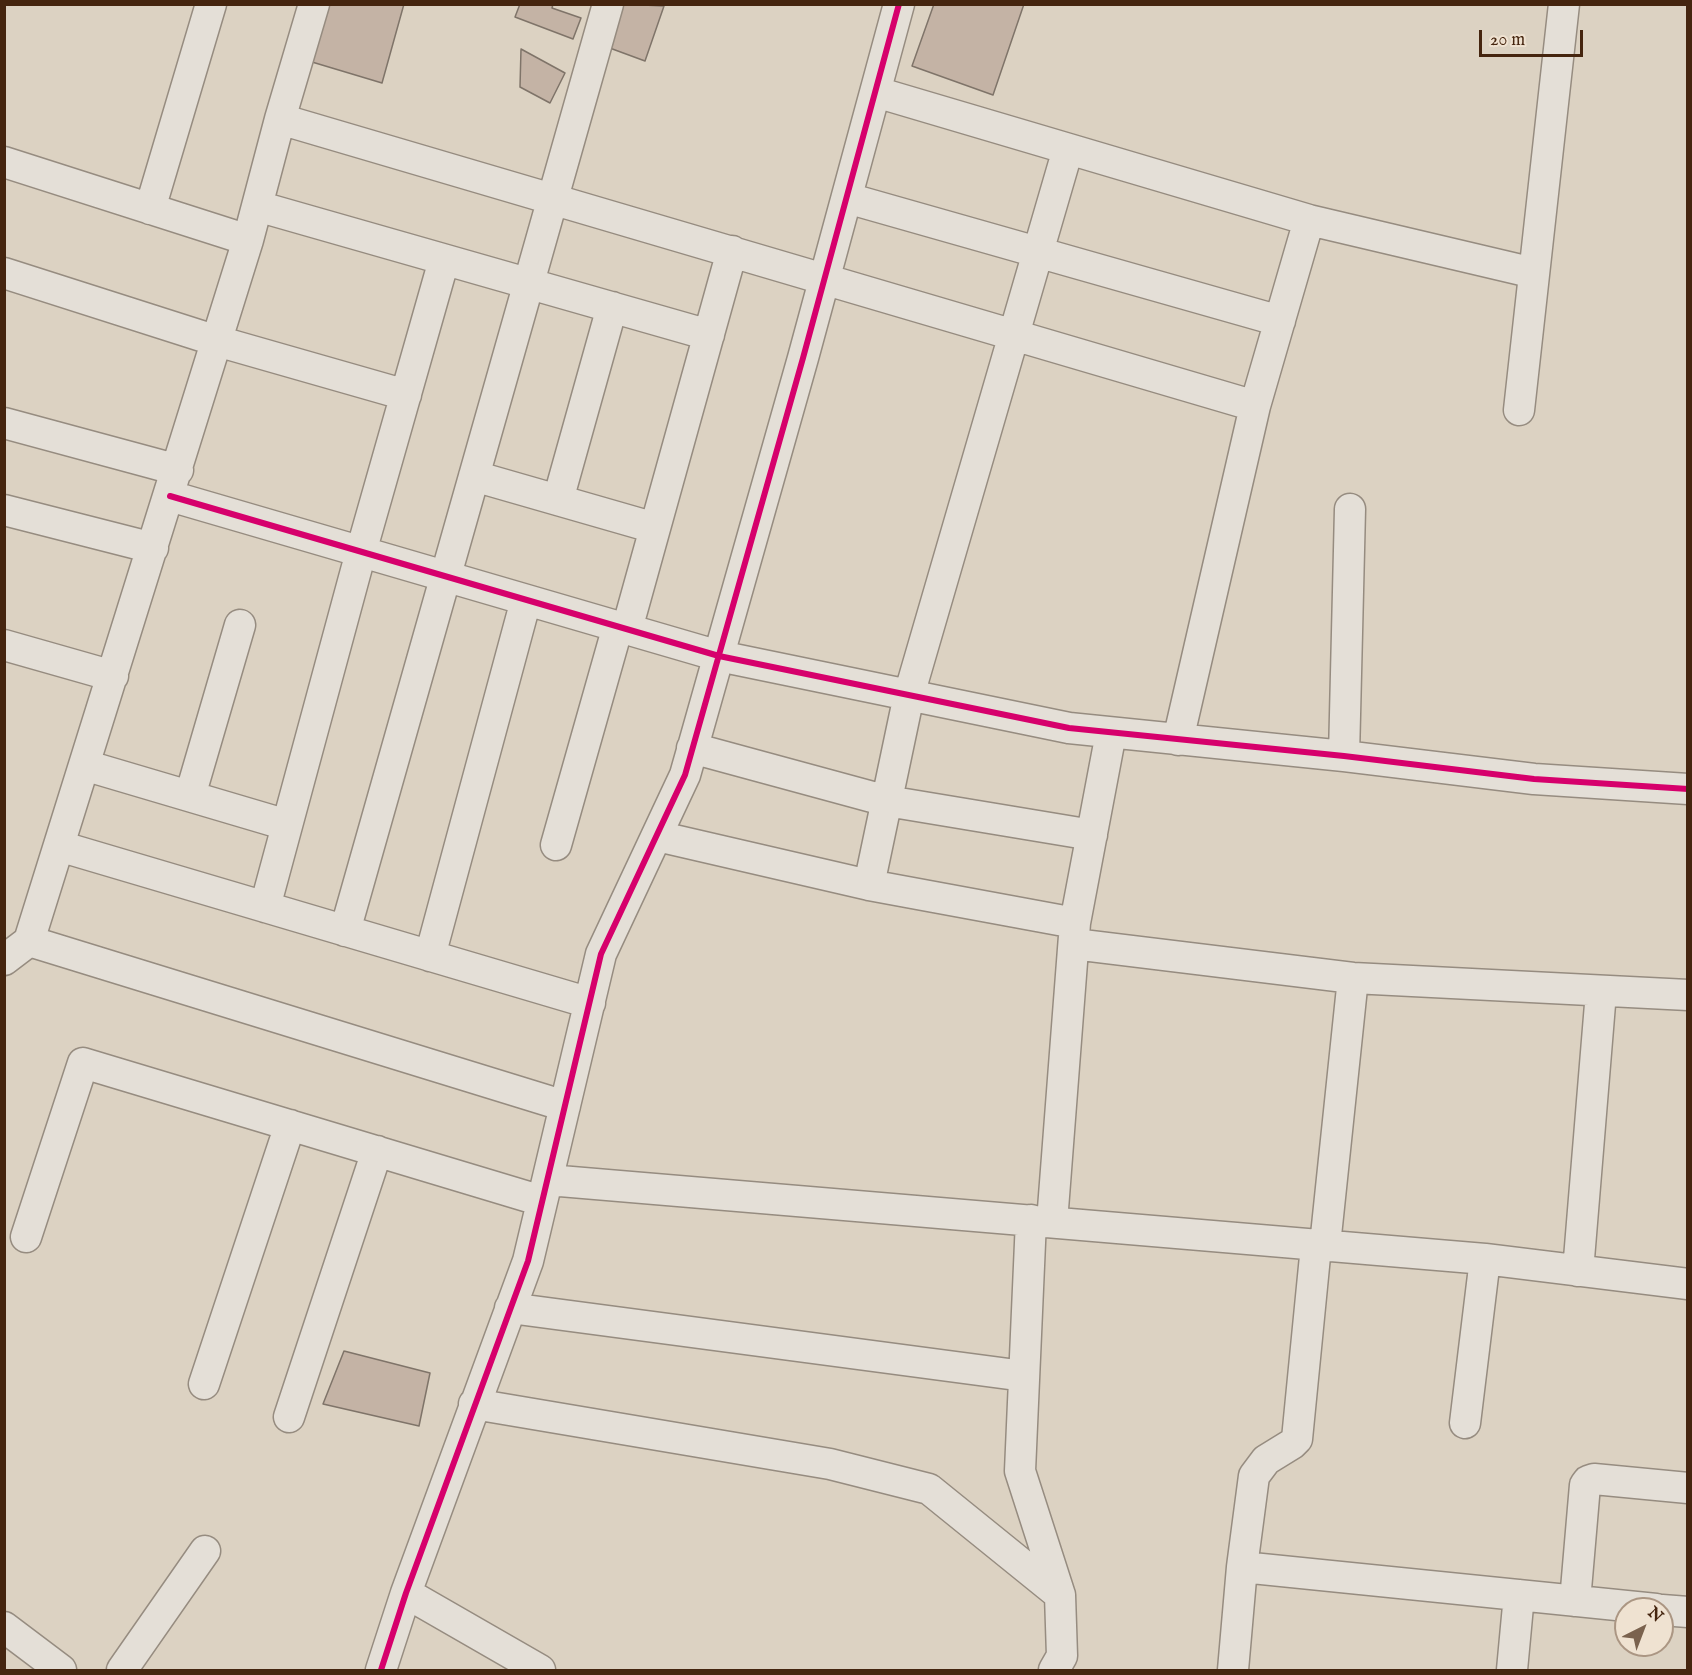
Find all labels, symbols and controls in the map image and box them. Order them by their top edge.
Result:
scale bar [1482,18,1586,56]
text: 20 m [1490,29,1525,52]
north arrow [1614,1597,1674,1657]
text: N [1643,1603,1667,1627]

